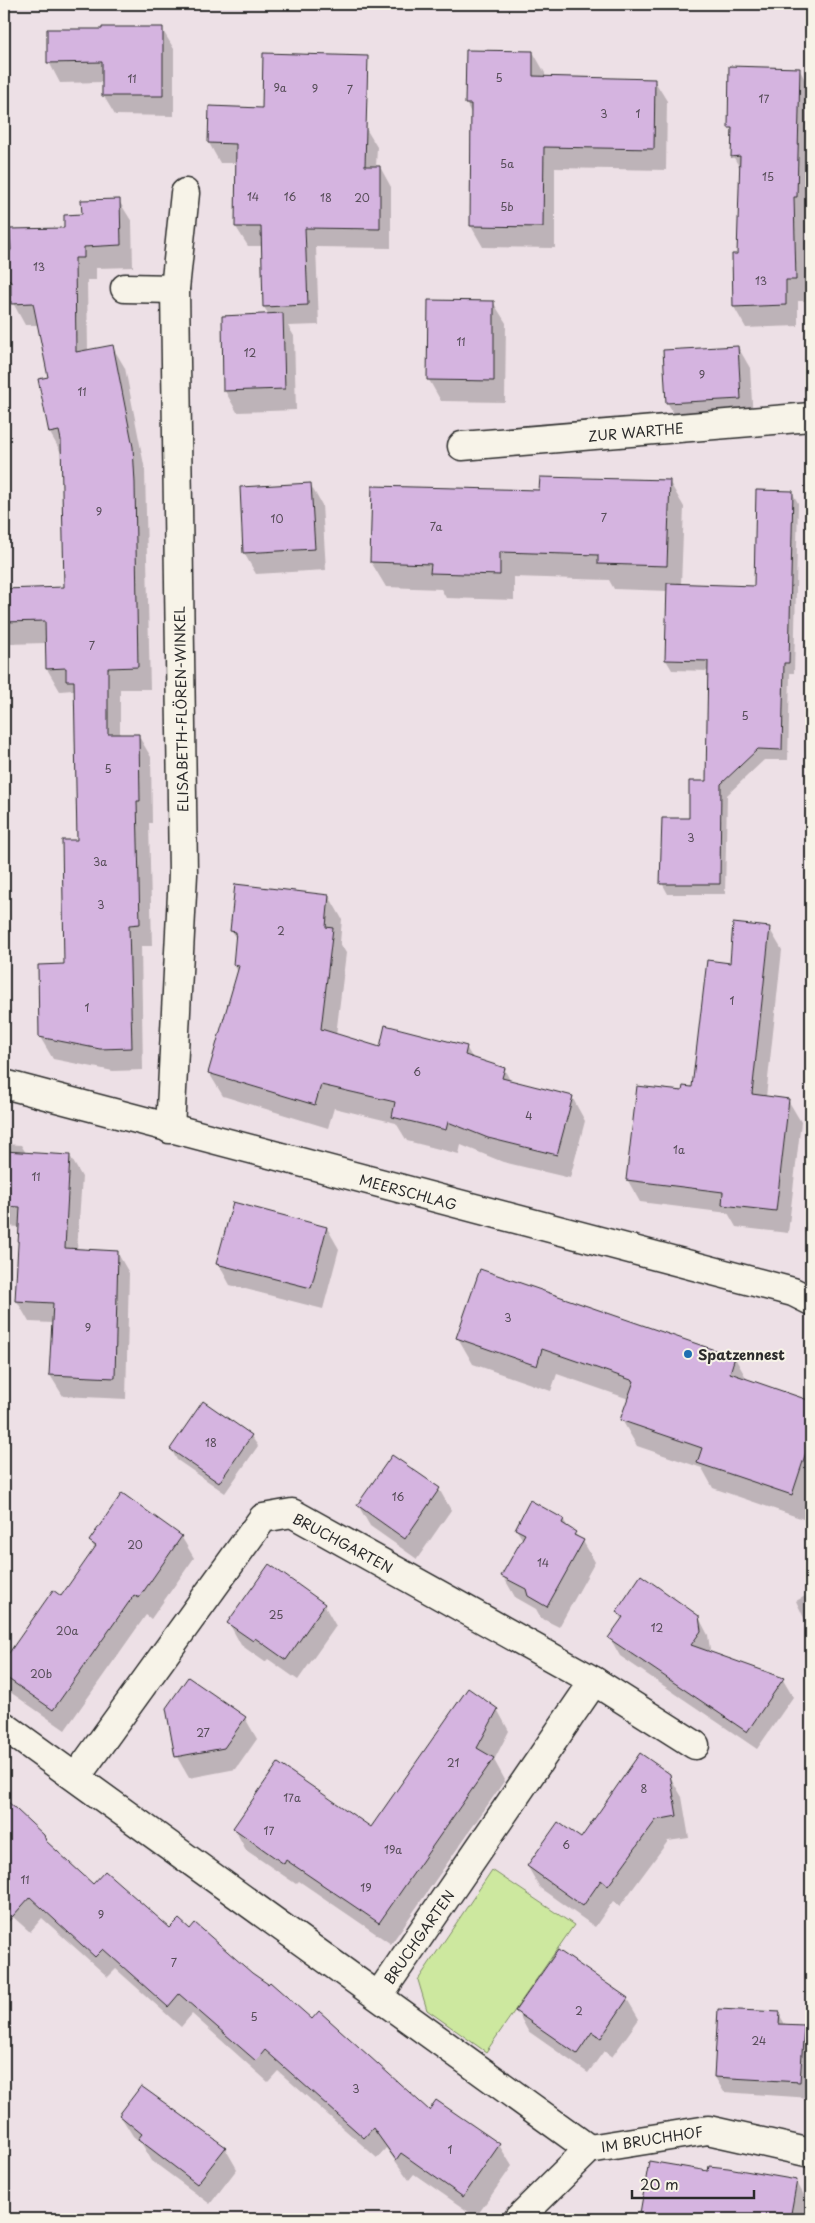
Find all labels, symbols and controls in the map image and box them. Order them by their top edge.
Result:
house number: 5 [495,69,503,86]
house number: 11 [127,70,137,87]
house number: 9a [273,79,287,96]
house number: 9 [312,80,318,97]
house number: 7 [347,81,353,98]
house number: 17 [759,90,770,107]
house number: 3 [600,105,608,122]
house number: 1 [636,105,641,122]
house number: 5a [500,155,514,172]
house number: 15 [762,168,774,185]
house number: 14 [247,188,259,205]
house number: 16 [284,188,297,205]
house number: 18 [320,189,332,206]
house number: 20 [354,189,370,206]
house number: 5b [500,198,514,215]
house number: 13 [33,258,45,275]
house number: 13 [755,272,767,289]
house number: 11 [456,333,466,350]
house number: 12 [244,344,257,361]
house number: 9 [699,366,705,383]
house number: 11 [77,383,87,400]
street label: ZUR WARTHE [587,417,685,447]
house number: 9 [96,503,102,520]
house number: 7 [601,509,607,526]
house number: 10 [271,510,283,527]
house number: 7a [430,518,442,535]
street label: ELISABETH-FLÖREN-WINKEL [169,606,193,812]
house number: 7 [89,637,95,654]
house number: 5 [741,707,749,724]
house number: 5 [104,760,112,777]
house number: 3 [687,829,695,846]
house number: 3a [93,853,107,870]
house number: 3 [97,896,105,913]
house number: 2 [277,922,285,939]
house number: 1 [730,992,735,1009]
house number: 1 [85,999,90,1016]
house number: 6 [413,1063,421,1080]
house number: 4 [525,1107,533,1124]
house number: 1a [673,1141,685,1158]
house number: 11 [31,1168,41,1185]
street label: MEERSCHLAG [357,1169,459,1215]
house number: 3 [504,1309,512,1326]
house number: 9 [85,1319,91,1336]
place label: Spatzennest [698,1344,785,1365]
marker: Spatzennest [682,1348,694,1360]
house number: 18 [205,1434,217,1451]
house number: 16 [392,1488,405,1505]
street label: BRUCHGARTEN [289,1508,397,1578]
house number: 20 [127,1536,143,1553]
house number: 14 [537,1554,549,1571]
house number: 25 [269,1606,283,1623]
house number: 12 [651,1619,664,1636]
house number: 20a [56,1622,78,1639]
house number: 20b [30,1665,52,1682]
house number: 27 [196,1724,210,1741]
house number: 21 [447,1754,459,1771]
house number: 8 [641,1780,648,1797]
house number: 17a [283,1789,301,1806]
house number: 17 [264,1822,275,1839]
house number: 6 [562,1836,570,1853]
house number: 19a [384,1841,402,1858]
house number: 11 [20,1871,30,1888]
house number: 19 [360,1879,372,1896]
street label: BRUCHGARTEN [379,1886,459,1988]
house number: 9 [98,1906,104,1923]
house number: 7 [171,1954,177,1971]
house number: 2 [575,2002,583,2019]
house number: 5 [250,2008,258,2025]
house number: 24 [752,2032,766,2049]
house number: 3 [352,2080,360,2097]
street label: IM BRUCHHOF [600,2121,704,2157]
house number: 1 [448,2141,453,2158]
scale bar [632,2168,755,2200]
text: 20 m [640,2172,679,2195]

